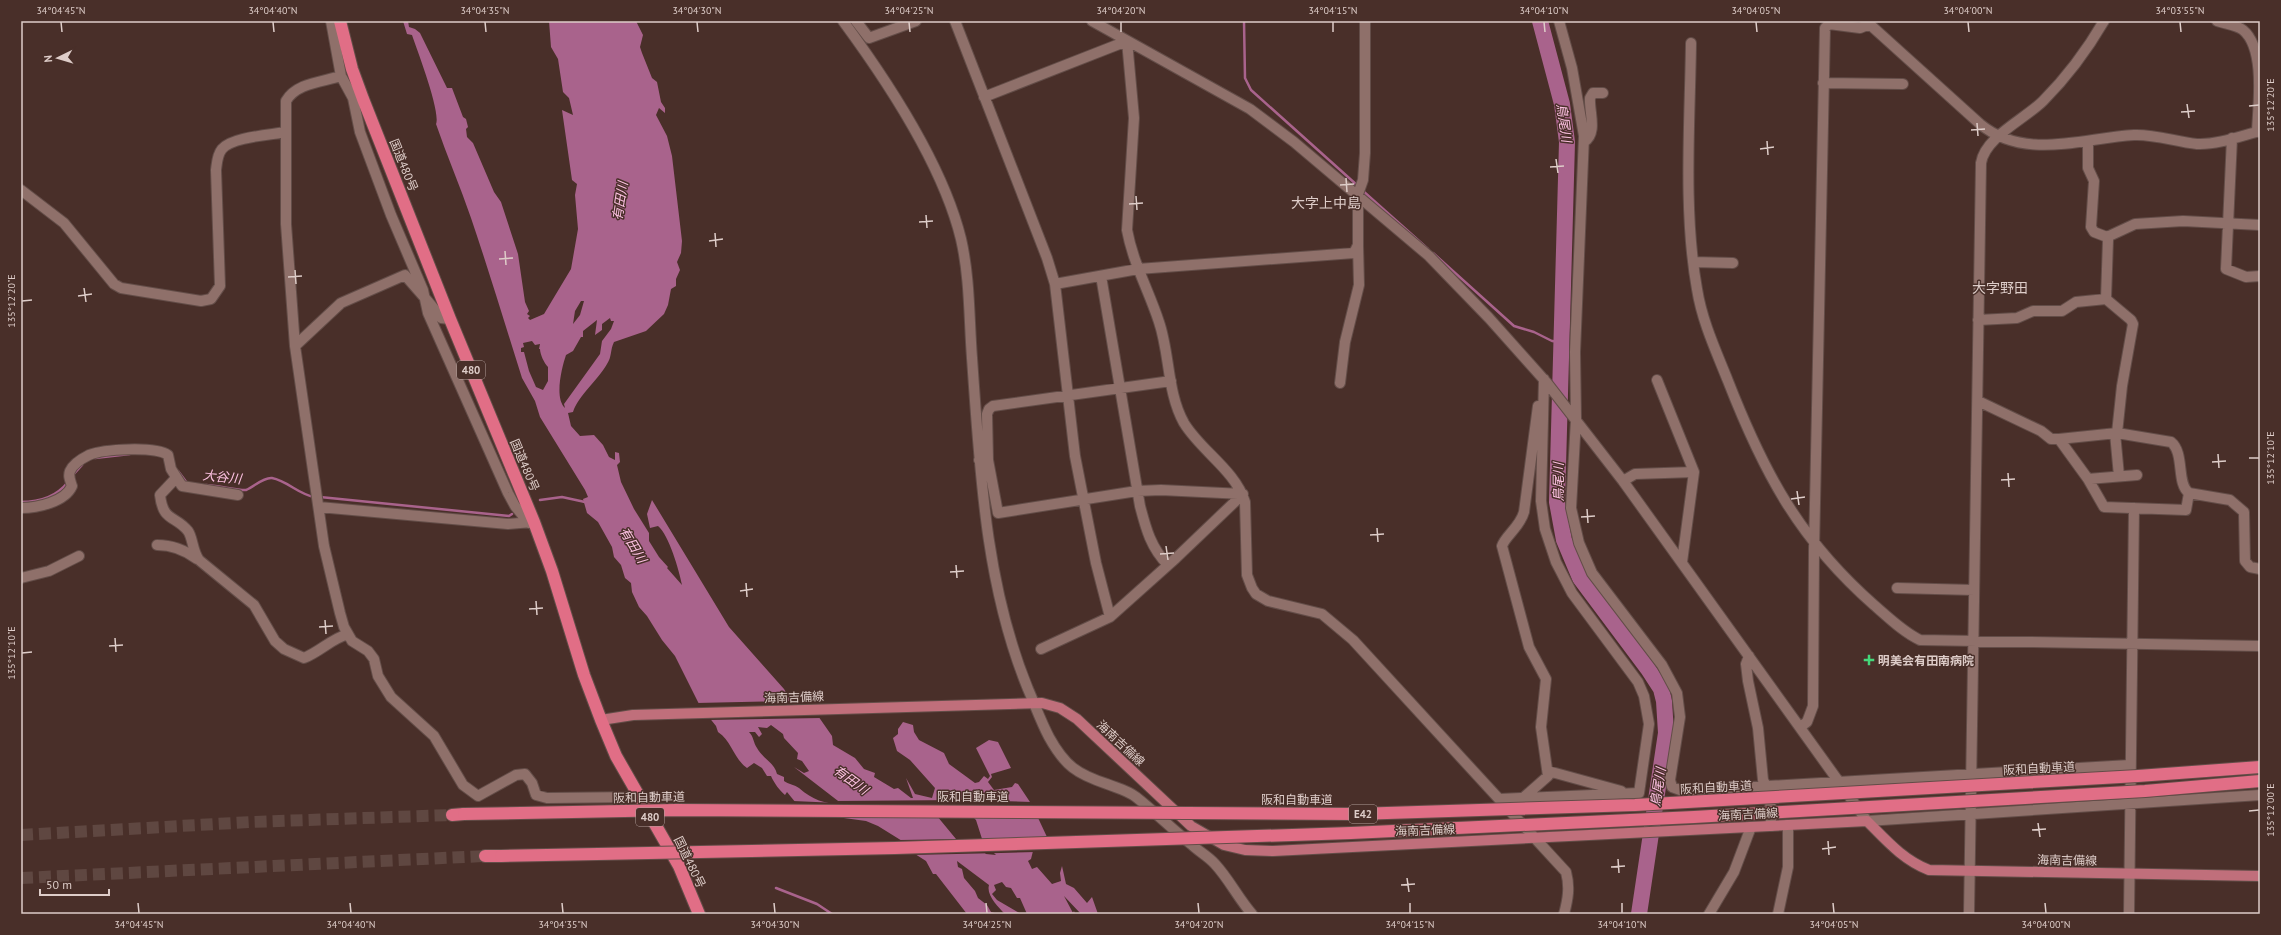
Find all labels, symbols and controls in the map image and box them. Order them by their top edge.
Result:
text: 34°04'45"N [36,4,86,17]
text: 34°04'40"N [248,4,298,17]
text: 34°04'35"N [460,4,510,17]
text: 34°04'30"N [672,4,722,17]
text: 34°04'25"N [884,4,934,17]
text: 34°04'20"N [1096,4,1146,17]
text: 34°04'15"N [1308,4,1358,17]
text: 34°04'10"N [1519,4,1569,17]
text: 34°04'05"N [1731,4,1781,17]
text: 34°04'00"N [1943,4,1993,17]
text: 34°03'55"N [2155,4,2205,17]
north arrow [38,38,78,78]
text: N [41,55,55,63]
text: 135°12'20"E [2264,78,2277,132]
water label: 鳥尾川 [1553,102,1575,145]
street label: 国道480号 [387,136,421,194]
water label: 有田川 [609,178,632,222]
district label: 大字上中島 [1291,194,1361,212]
text: 135°12'20"E [5,274,18,328]
district label: 大字野田 [1972,279,2028,297]
road number: 480 [457,361,485,379]
text: 135°12'10"E [2264,431,2277,485]
street label: 国道480号 [507,436,543,494]
water label: 鳥尾川 [1550,461,1567,502]
water label: 大谷川 [202,467,244,488]
water label: 有田川 [616,524,651,568]
text: 135°12'10"E [5,626,18,680]
place label: 明美会有田南病院 [1878,653,1974,668]
marker: 明美会有田南病院 [1863,654,1875,666]
street label: 海南吉備線 [764,688,824,706]
street label: 海南吉備線 [1094,717,1148,769]
street label: 阪和自動車道 [2003,759,2075,777]
water label: 有田川 [830,762,873,800]
water label: 鳥尾川 [1647,764,1670,808]
street label: 阪和自動車道 [1680,778,1752,796]
text: 135°12'00"E [2264,783,2277,837]
street label: 阪和自動車道 [613,789,685,805]
street label: 阪和自動車道 [937,789,1009,804]
street label: 阪和自動車道 [1261,792,1333,807]
road number: E42 [1349,805,1377,823]
street label: 海南吉備線 [1718,805,1778,823]
road number: 480 [636,808,664,826]
street label: 海南吉備線 [1395,821,1455,839]
street label: 国道480号 [671,834,709,890]
street label: 海南吉備線 [2037,852,2097,868]
scale bar [40,871,109,897]
text: 50 m [46,877,72,892]
text: 34°04'45"N [114,918,164,931]
text: 34°04'40"N [326,918,376,931]
text: 34°04'35"N [538,918,588,931]
text: 34°04'30"N [750,918,800,931]
text: 34°04'25"N [962,918,1012,931]
text: 34°04'20"N [1174,918,1224,931]
text: 34°04'15"N [1385,918,1435,931]
text: 34°04'10"N [1597,918,1647,931]
text: 34°04'05"N [1809,918,1859,931]
text: 34°04'00"N [2021,918,2071,931]

